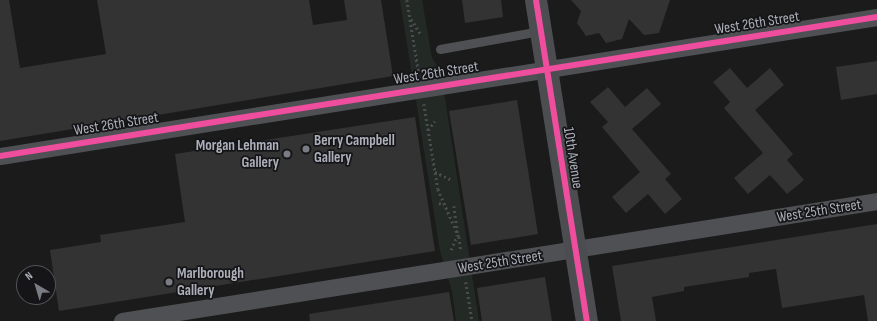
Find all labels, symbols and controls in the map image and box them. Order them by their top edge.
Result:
street label: West 26th Street [713,7,801,39]
street label: West 26th Street [392,57,480,89]
street label: West 26th Street [72,108,160,140]
street label: 10th Avenue [559,126,587,190]
place label: Berry Campbell Gallery [314,131,395,166]
place label: Morgan Lehman Gallery [196,136,279,171]
marker: Berry Campbell Gallery [301,144,311,154]
marker: Morgan Lehman Gallery [282,149,292,159]
street label: West 25th Street [776,195,862,227]
street label: West 25th Street [457,246,543,278]
place label: Marlborough Gallery [177,264,244,299]
north arrow [16,265,56,305]
text: N [23,269,35,283]
marker: Marlborough Gallery [164,277,174,287]

